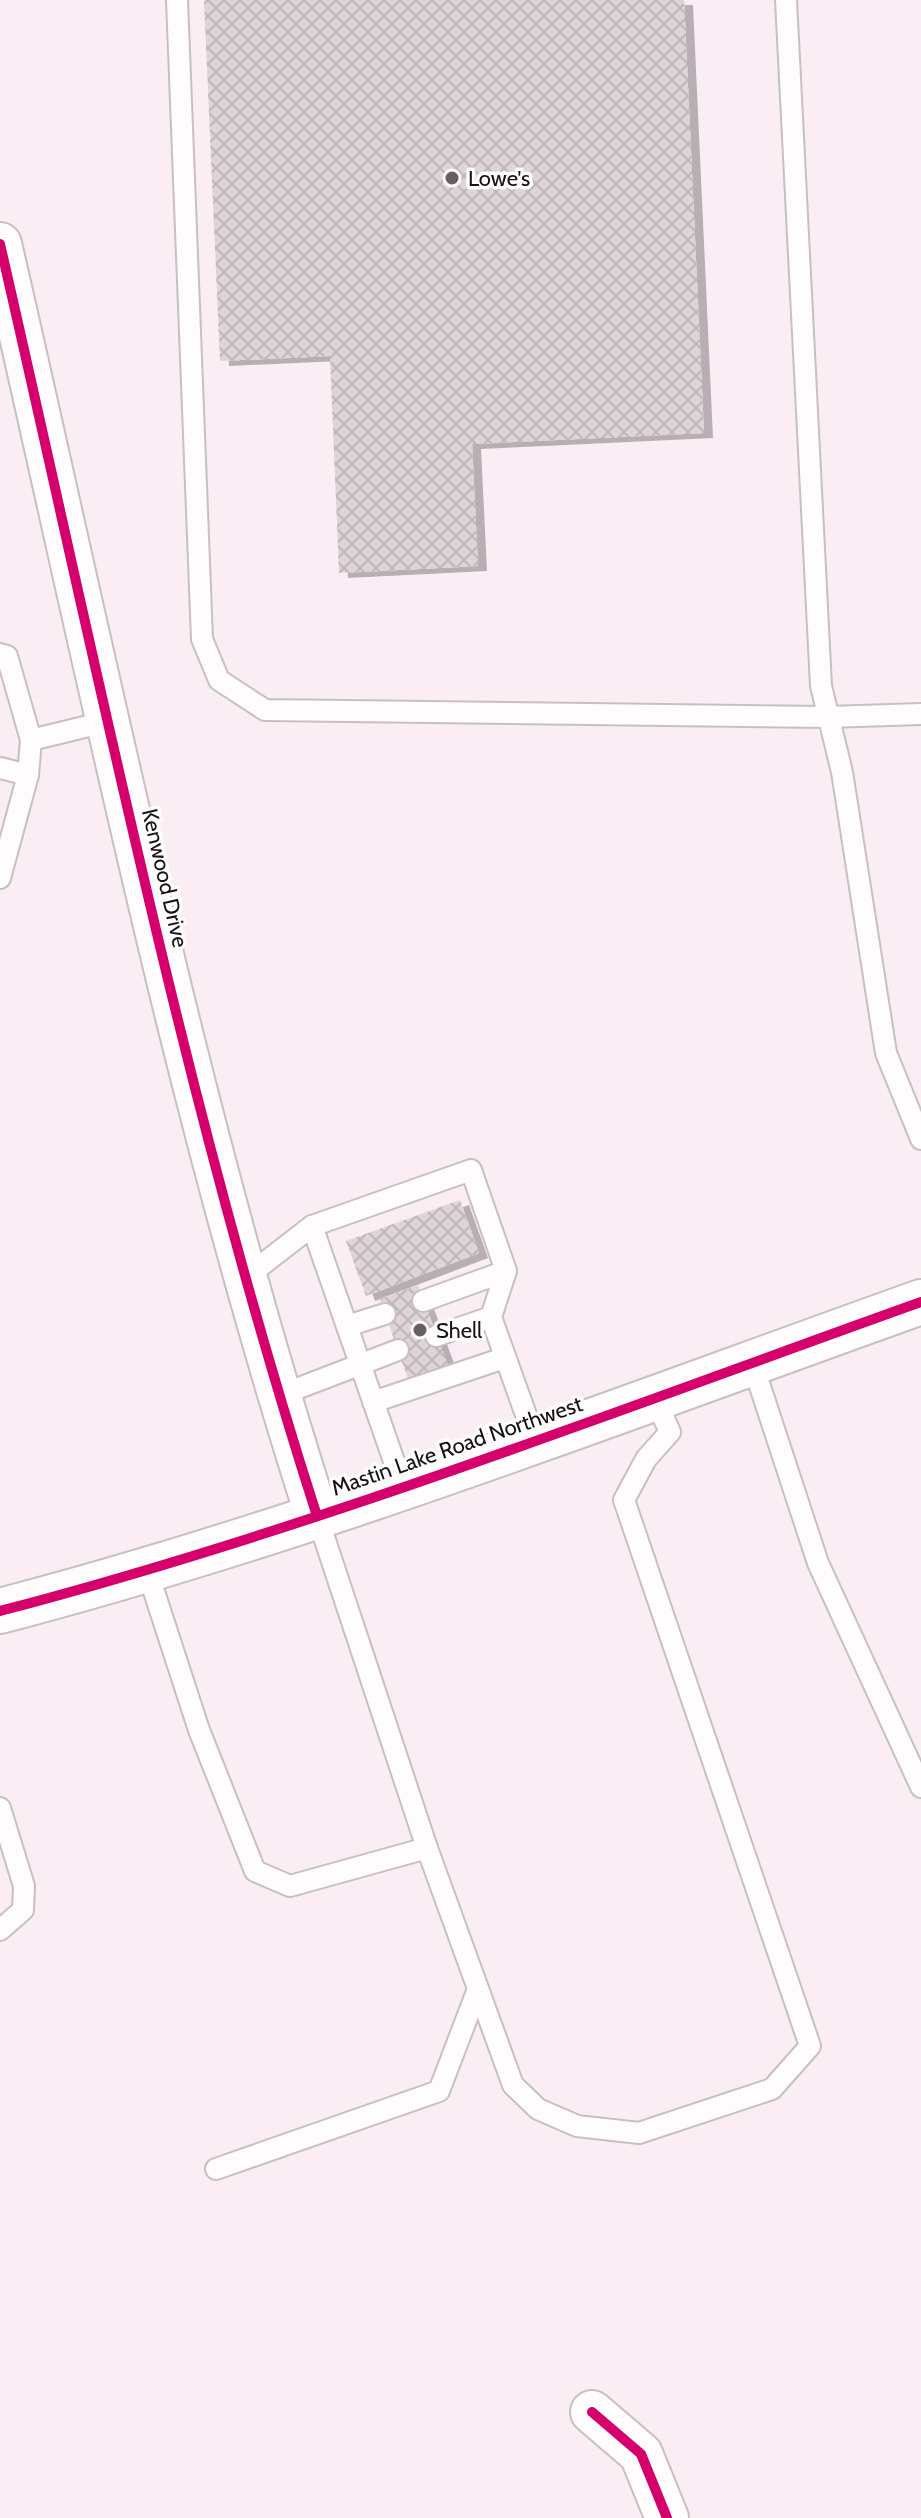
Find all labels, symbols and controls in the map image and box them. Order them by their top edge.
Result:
place label: Lowe's [468,165,530,192]
marker: Lowe's [443,169,461,187]
street label: Kenwood Drive [136,806,194,950]
place label: Shell [436,1317,483,1344]
marker: Shell [411,1321,429,1339]
street label: Mastin Lake Road Northwest [328,1390,587,1502]

